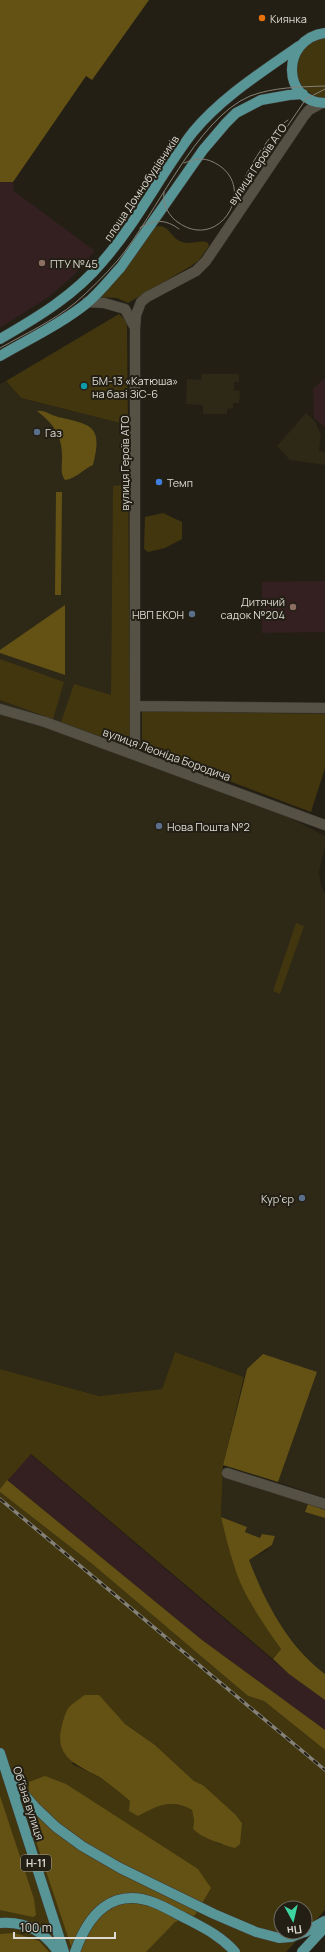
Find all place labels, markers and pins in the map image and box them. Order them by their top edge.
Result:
place label: Киянка [270,11,307,26]
marker: Киянка [257,13,267,23]
place label: ПТУ №45 [50,256,98,271]
marker: ПТУ №45 [37,258,47,268]
place label: БМ-13 «Катюша» на базі ЗіС-6 [92,373,178,401]
marker: БМ-13 «Катюша» на базі ЗіС-6 [79,381,89,391]
place label: Газ [45,425,62,440]
marker: Газ [32,427,42,437]
place label: Темп [167,475,193,490]
marker: Темп [154,477,164,487]
place label: Дитячий садок №204 [220,594,285,622]
marker: Дитячий садок №204 [288,602,298,612]
place label: НВП ЕКОН [132,607,184,622]
marker: НВП ЕКОН [187,609,197,619]
place label: Нова Пошта №2 [167,819,250,834]
marker: Нова Пошта №2 [154,821,164,831]
place label: Кур'єр [261,1191,294,1206]
marker: Кур'єр [297,1193,307,1203]

